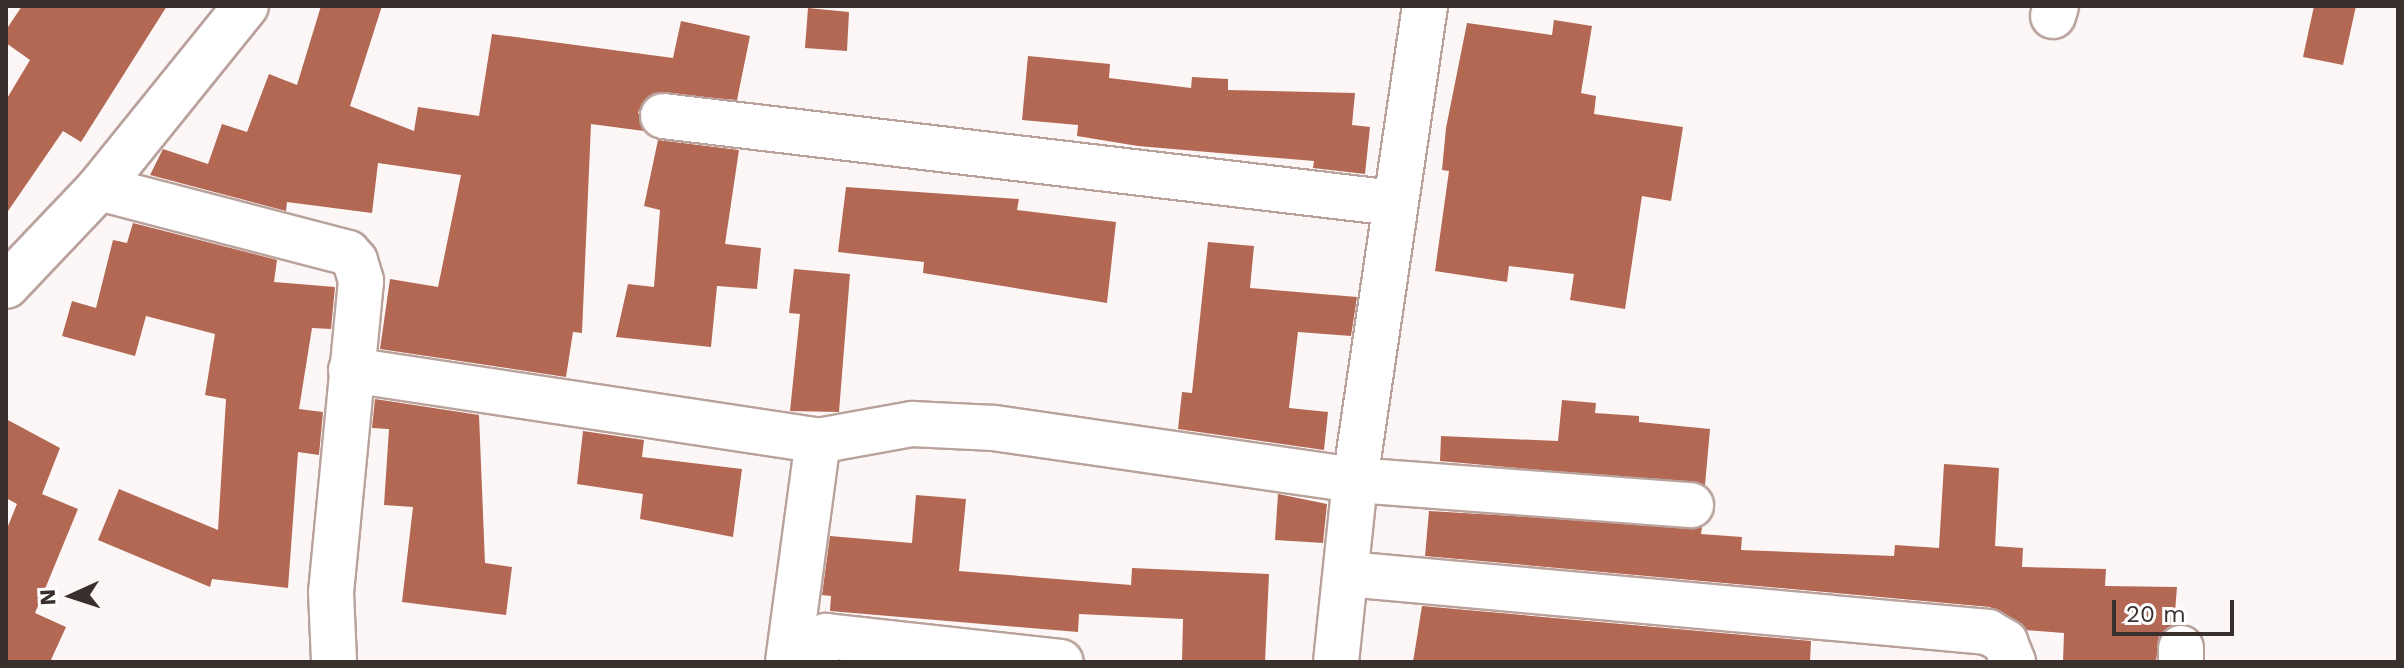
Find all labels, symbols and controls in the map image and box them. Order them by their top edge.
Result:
north arrow [32,556,112,636]
scale bar [2116,584,2238,634]
text: N [35,588,60,606]
text: 20 m [2126,600,2186,628]

